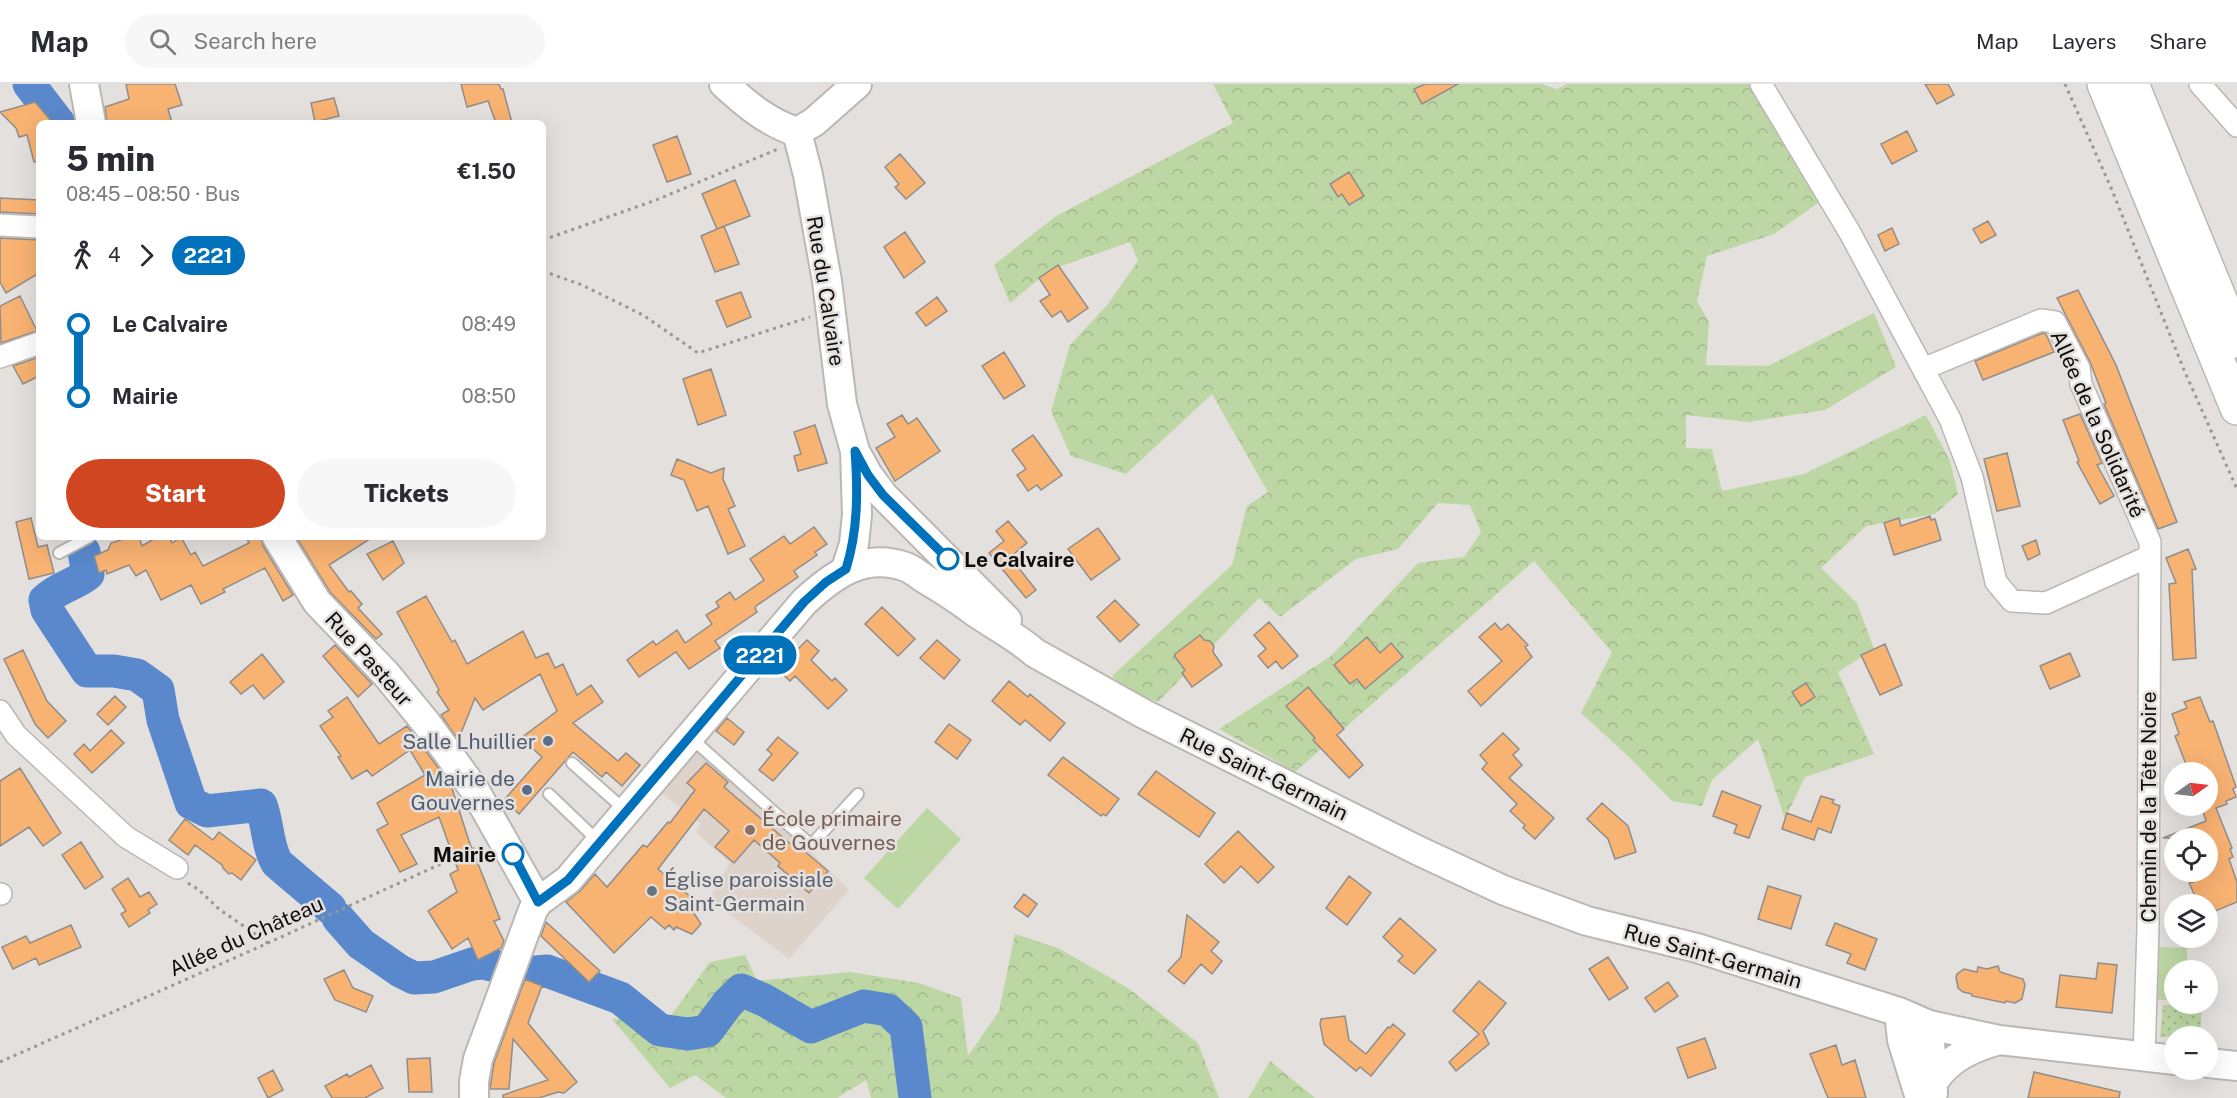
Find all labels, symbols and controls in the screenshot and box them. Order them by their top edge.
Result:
search box [125,14,545,68]
text: Map [30,25,89,58]
icon: search [146,25,179,58]
text: Search here [194,28,317,54]
text: Map [1976,29,2019,54]
text: Layers [2052,29,2116,54]
text: Share [2149,29,2207,54]
text: 5 min [66,140,155,178]
text: €1.50 [457,158,516,184]
text: 08:45 – 08:50 · Bus [66,182,240,206]
street label: Rue du Calvaire [802,214,850,368]
icon: walk [66,239,99,272]
icon: forward [130,239,163,272]
text: 4 [108,243,121,267]
text: 2221 [184,243,233,268]
text: Le Calvaire [112,311,228,337]
text: 08:49 [462,312,516,336]
street label: Allée de la Solidarité [2045,326,2151,522]
text: Mairie [112,383,178,409]
text: 08:50 [461,384,516,408]
button: Start [66,459,285,528]
button: Tickets [297,459,516,528]
place label: Le Calvaire [964,547,1075,572]
marker: Le Calvaire [937,548,959,570]
street label: Rue Pasteur [320,607,418,711]
line badge: 2221 [718,636,802,674]
text: 2221 [736,643,785,668]
street label: Chemin de la Tête Noire [2136,691,2161,923]
street label: Rue Saint-Germain [1176,722,1352,826]
place label: Salle Lhuillier [402,729,536,754]
marker: Salle Lhuillier [541,734,555,748]
north arrow [2164,762,2218,816]
map controls [2164,762,2218,1080]
place label: Mairie de Gouvernes [411,766,515,815]
marker: Mairie de Gouvernes [520,783,534,797]
place label: École primaire de Gouvernes [762,806,902,855]
marker: École primaire de Gouvernes [743,823,757,837]
button: locate [2164,828,2218,882]
place label: Mairie [433,842,496,867]
marker: Mairie [502,843,524,865]
place label: Église paroissiale Saint-Germain [664,867,834,916]
marker: Église paroissiale Saint-Germain [645,884,659,898]
street label: Allée du Château [165,891,327,981]
button: layers [2164,894,2218,948]
street label: Rue Saint-Germain [1621,919,1805,993]
button: + [2164,960,2218,1014]
button: − [2164,1026,2218,1080]

